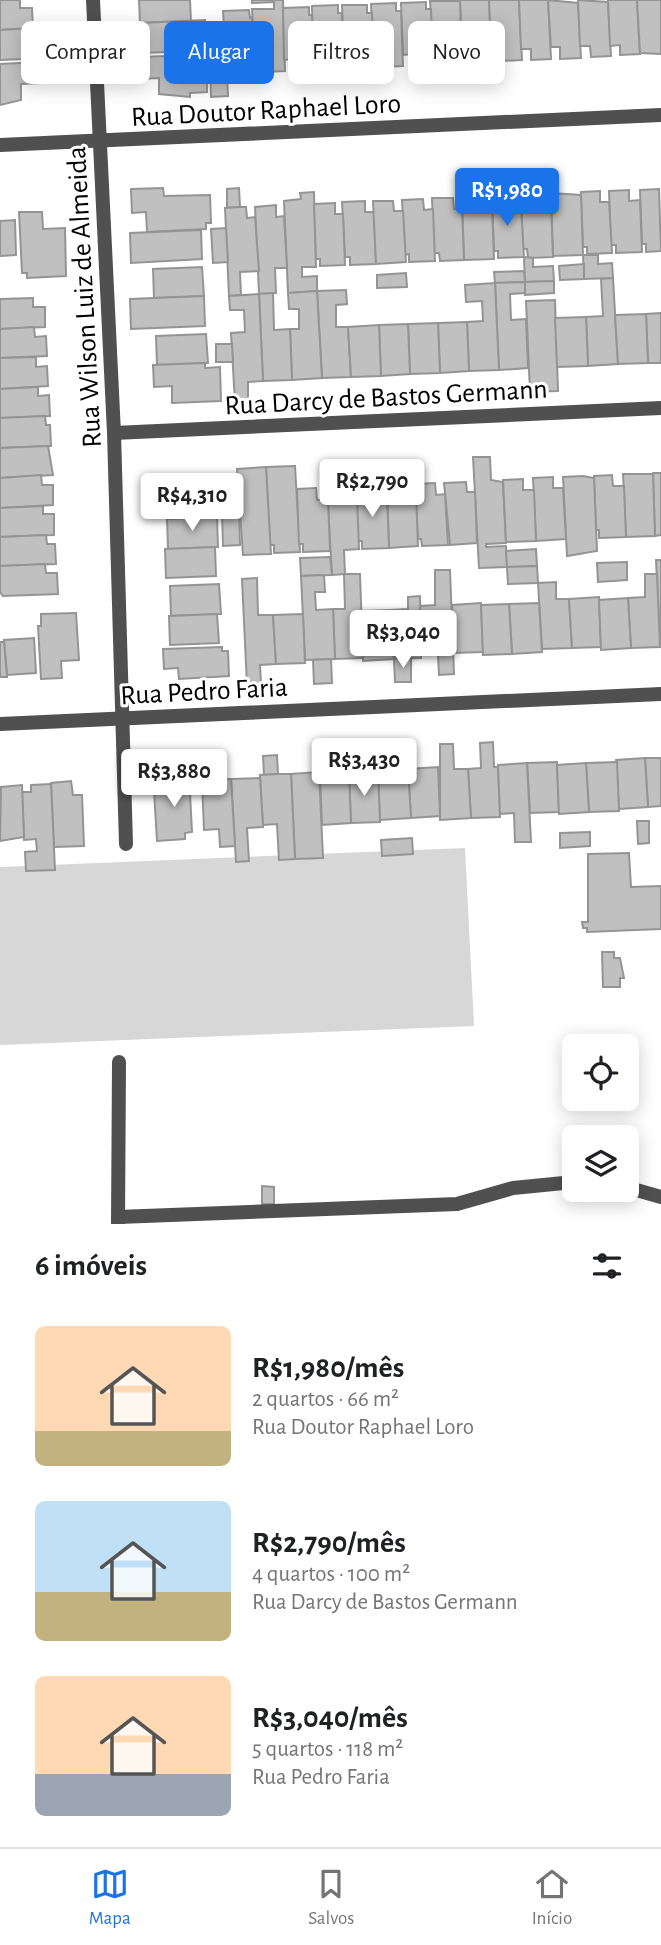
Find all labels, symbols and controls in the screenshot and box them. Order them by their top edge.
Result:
chip: Comprar [21,21,150,84]
chip: Alugar [164,21,274,84]
chip: Filtros [288,21,394,84]
chip: Novo [408,21,505,84]
street label: Rua Doutor Raphael Loro [130,90,402,132]
street label: Rua Wilson Luiz de Almeida [63,145,107,448]
pin: R$1,980 [442,168,572,228]
text: R$1,980 [471,179,543,202]
street label: Rua Darcy de Bastos Germann [224,376,548,420]
pin: R$2,790 [307,460,437,519]
text: R$2,790 [335,470,409,493]
pin: R$4,310 [127,474,257,533]
text: R$4,310 [157,484,227,507]
pin: R$3,040 [338,610,468,670]
text: R$3,040 [366,621,440,644]
street label: Rua Pedro Faria [120,674,289,710]
pin: R$3,430 [299,738,429,798]
text: R$3,430 [328,749,400,772]
pin: R$3,880 [109,750,239,809]
text: R$3,880 [137,760,211,783]
map controls [562,1034,639,1202]
button: locate [562,1034,639,1111]
button: layers [562,1125,639,1202]
icon: filters [588,1247,626,1285]
text: 6 imóveis [35,1251,147,1281]
text: R$1,980/mês [252,1353,404,1383]
icon: home [91,1354,175,1438]
text: 2 quartos · 66 m² [252,1388,399,1411]
text: Rua Doutor Raphael Loro [252,1416,474,1439]
text: R$2,790/mês [252,1528,406,1558]
icon: home [91,1529,175,1613]
text: 4 quartos · 100 m² [252,1563,410,1586]
text: Rua Darcy de Bastos Germann [252,1591,518,1614]
text: R$3,040/mês [252,1703,408,1733]
icon: home [91,1704,175,1788]
text: 5 quartos · 118 m² [252,1738,403,1761]
text: Rua Pedro Faria [252,1766,390,1789]
tab: Mapa [89,1865,131,1930]
tab: Salvos [308,1865,354,1930]
tab: Início [532,1865,572,1930]

